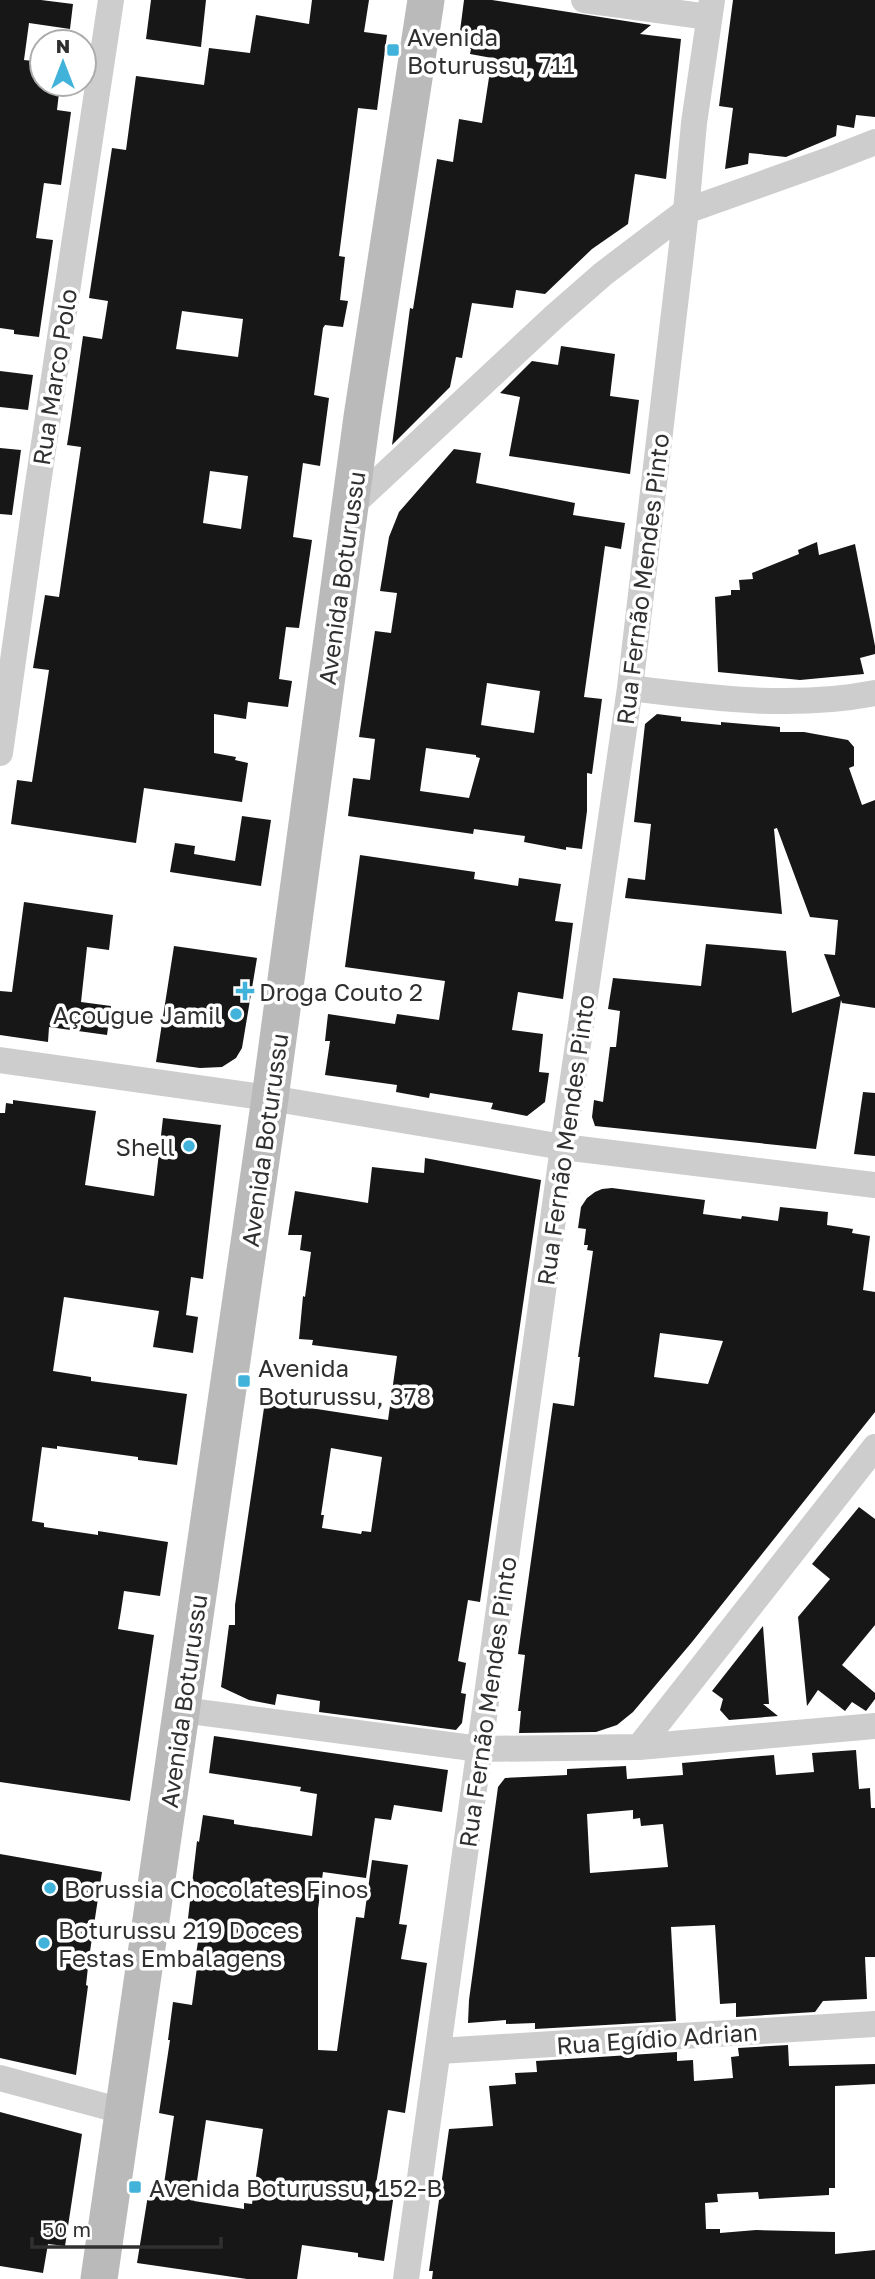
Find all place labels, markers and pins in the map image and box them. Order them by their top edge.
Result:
place label: Avenida Boturussu, 711 [407,22,575,79]
marker: Avenida Boturussu, 711 [385,42,401,58]
place label: Droga Couto 2 [259,977,423,1006]
marker: Droga Couto 2 [237,983,253,999]
place label: Açougue Jamil [53,1000,222,1029]
marker: Açougue Jamil [228,1006,244,1022]
place label: Shell [116,1132,175,1161]
marker: Shell [181,1138,197,1154]
place label: Avenida Boturussu, 378 [258,1353,431,1410]
marker: Avenida Boturussu, 378 [236,1373,252,1389]
place label: Borussia Chocolates Finos [64,1874,369,1903]
marker: Borussia Chocolates Finos [42,1880,58,1896]
place label: Boturussu 219 Doces Festas Embalagens [58,1915,299,1972]
marker: Boturussu 219 Doces Festas Embalagens [36,1935,52,1951]
place label: Avenida Boturussu, 152-B [149,2173,442,2202]
marker: Avenida Boturussu, 152-B [127,2179,143,2195]

